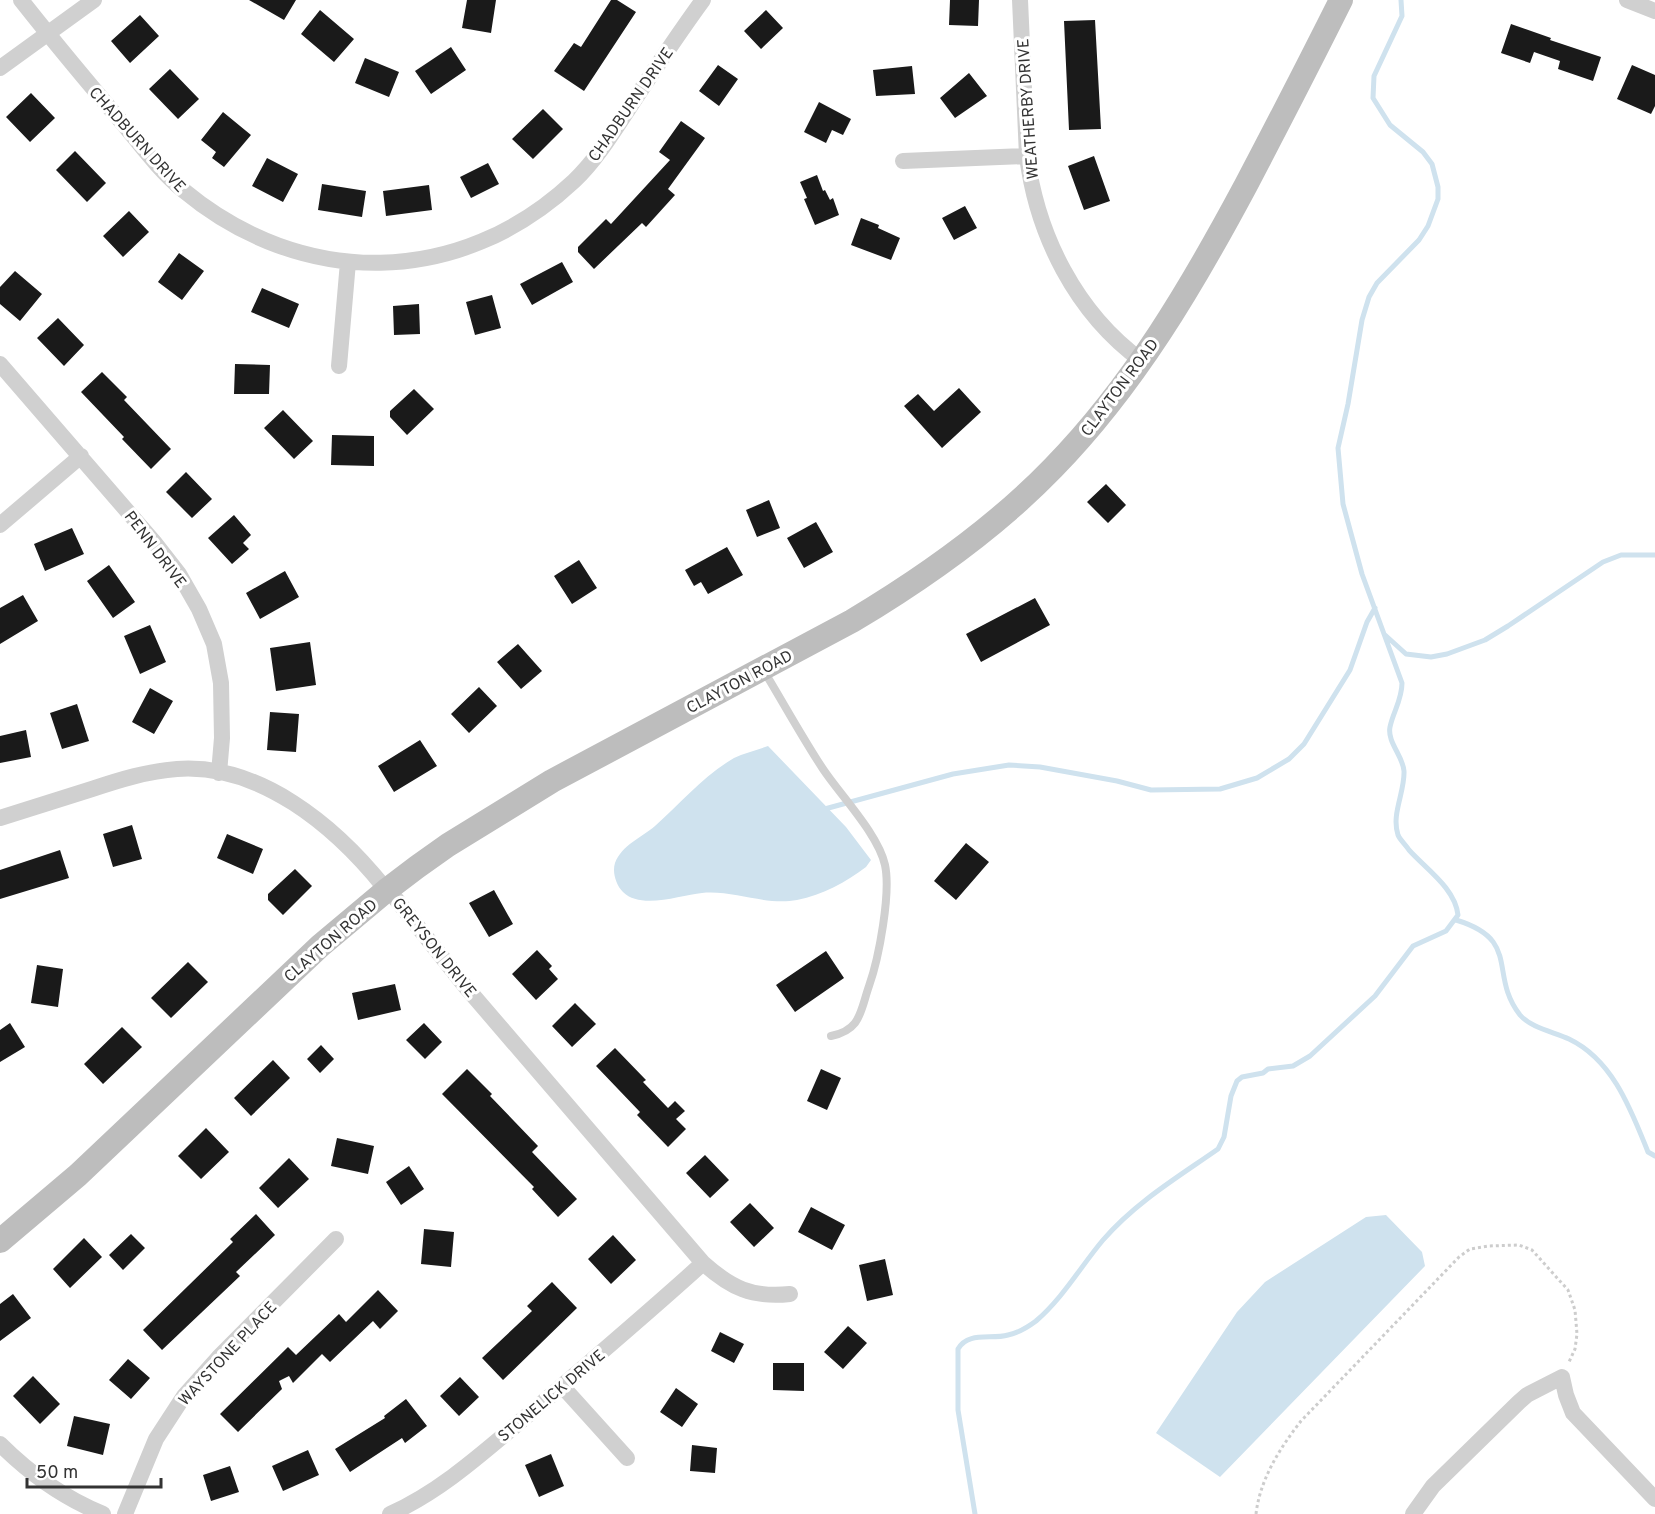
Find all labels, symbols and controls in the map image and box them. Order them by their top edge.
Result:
street label: WEATHERBY DRIVE [1014,38,1044,180]
street label: CHADBURN DRIVE [585,44,679,166]
street label: CHADBURN DRIVE [84,83,189,197]
street label: CLAYTON ROAD [1077,335,1164,441]
street label: PENN DRIVE [119,508,190,593]
street label: CLAYTON ROAD [683,646,796,719]
street label: GREYSON DRIVE [387,894,480,1002]
street label: CLAYTON ROAD [280,895,382,988]
street label: WAYSTONE PLACE [175,1298,282,1411]
street label: STONELICK DRIVE [495,1346,610,1447]
scale bar [27,1451,160,1489]
text: 50 m [36,1462,78,1485]

